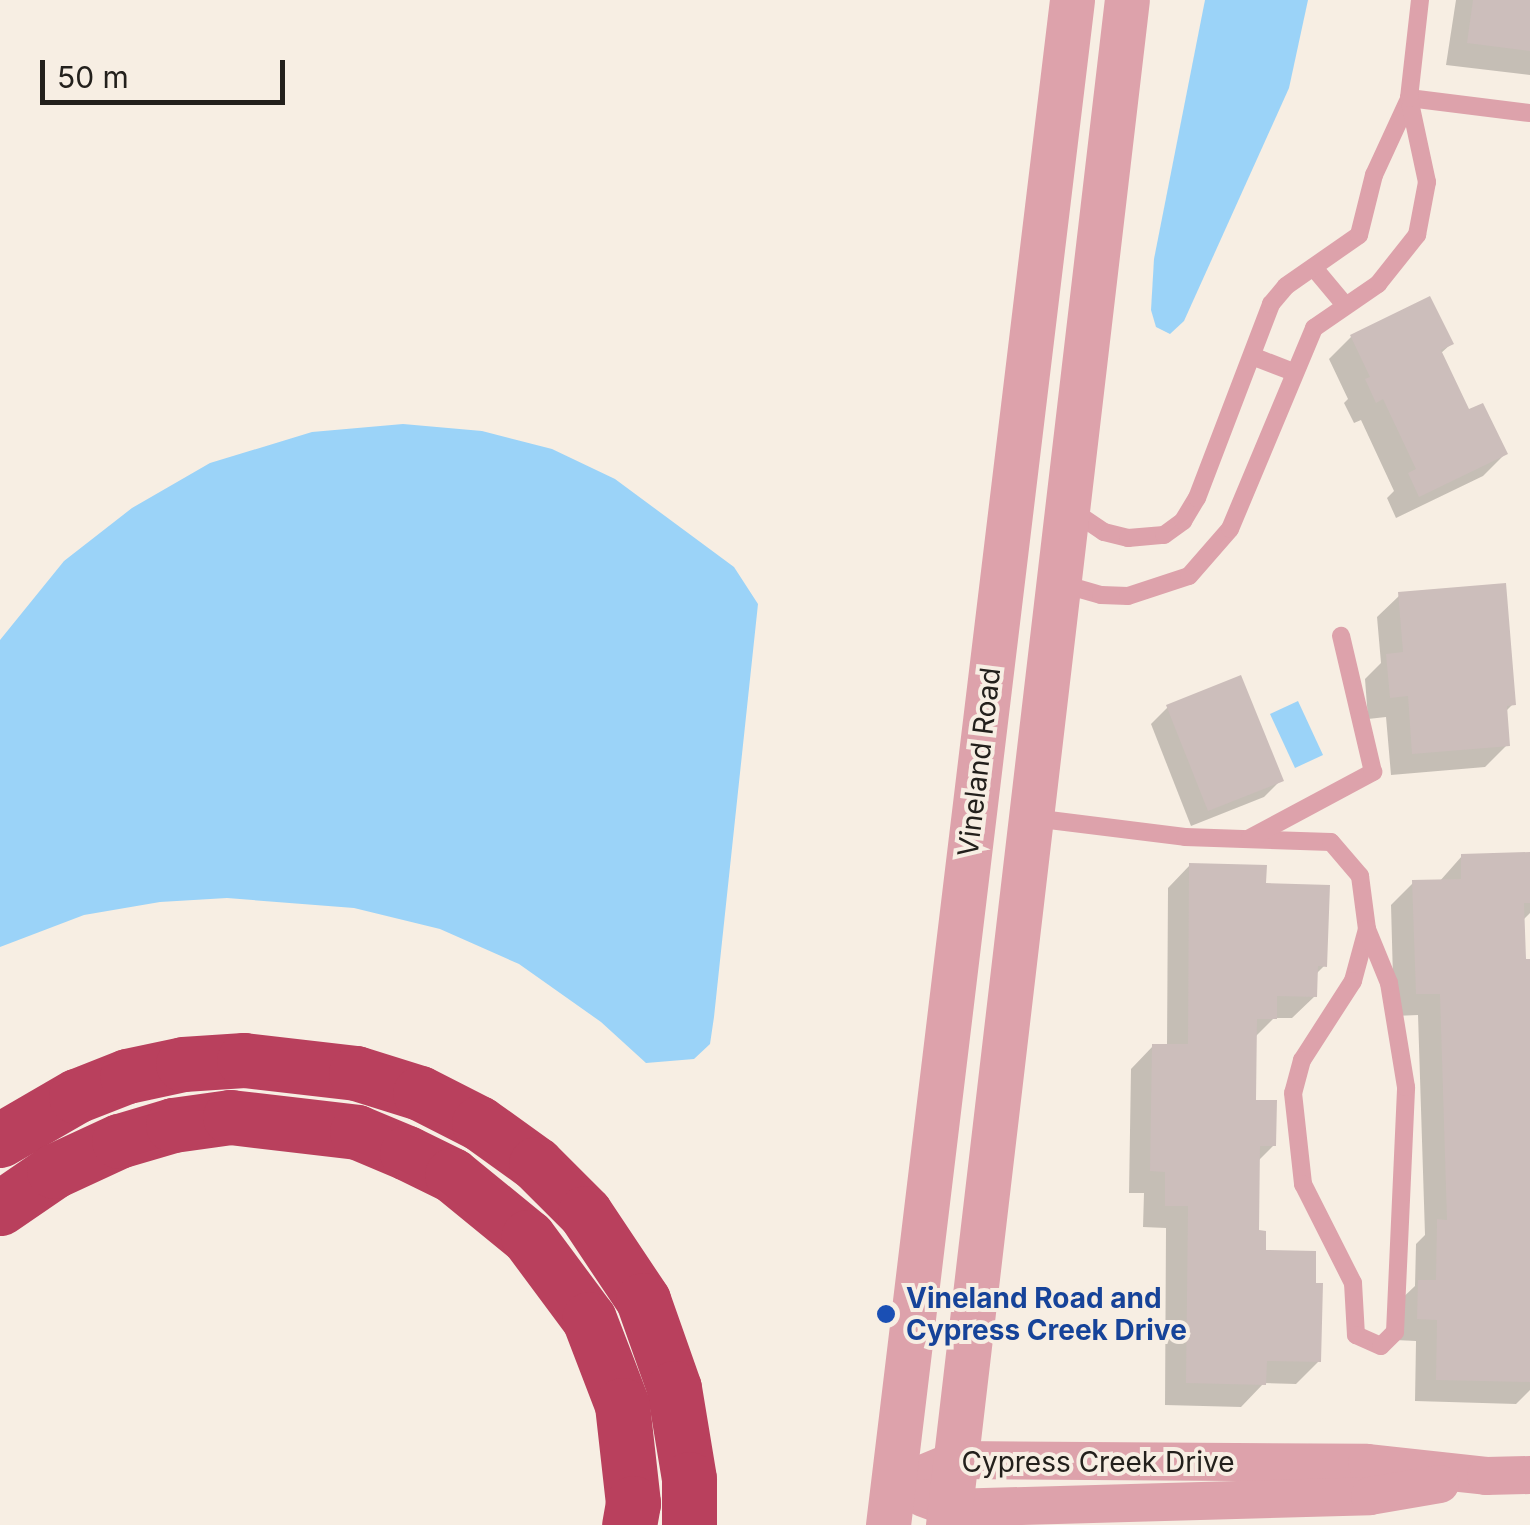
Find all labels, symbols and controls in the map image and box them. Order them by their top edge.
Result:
scale bar [45,40,290,102]
text: 50 m [57,59,129,95]
street label: Vineland Road [951,665,1007,859]
place label: Vineland Road and Cypress Creek Drive [906,1281,1187,1347]
marker: Vineland Road and Cypress Creek Drive [875,1303,897,1325]
street label: Cypress Creek Drive [961,1445,1235,1479]

